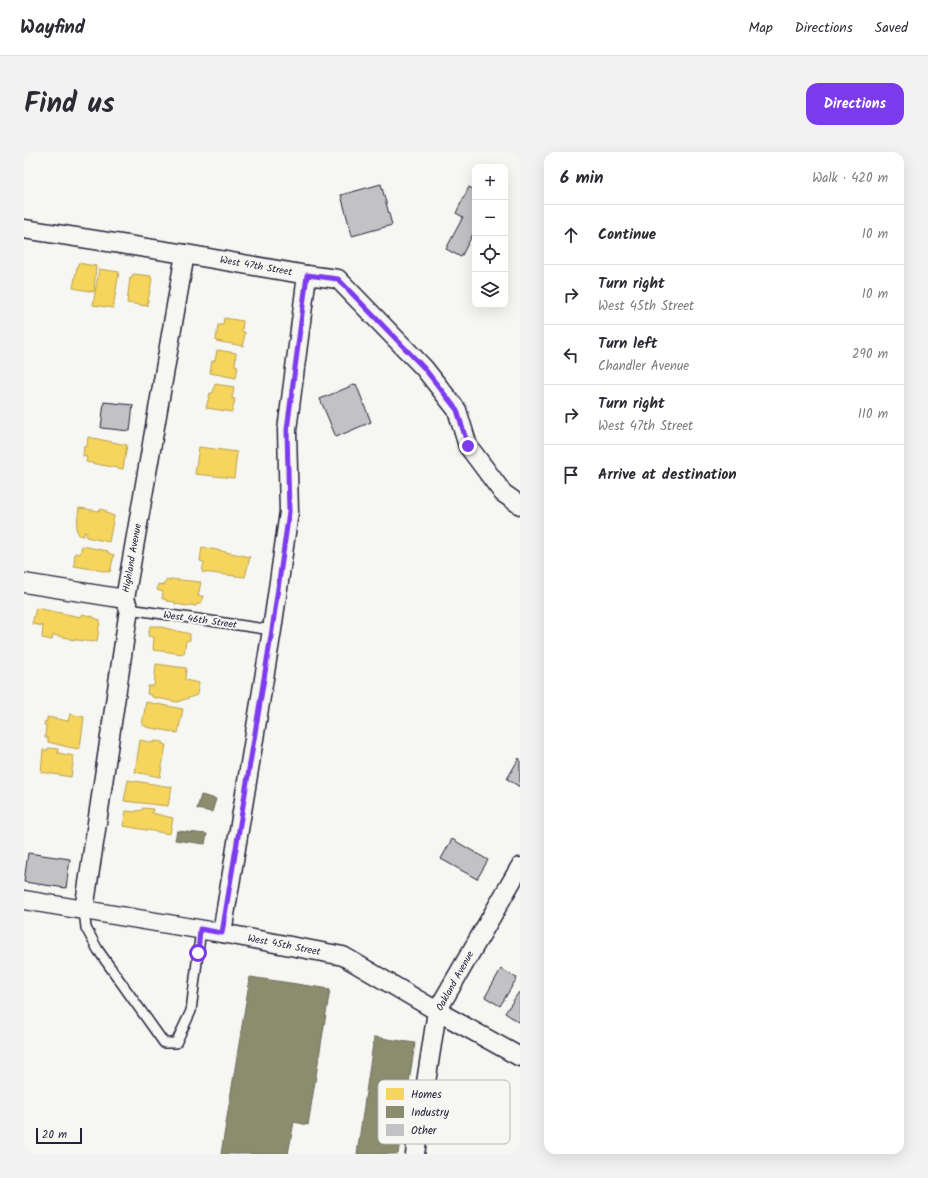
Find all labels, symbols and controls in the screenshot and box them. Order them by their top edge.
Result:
text: Wayfind [20,13,85,43]
text: Map [748,17,773,39]
text: Directions [795,17,853,39]
text: Saved [875,17,908,39]
text: Find us [24,82,115,127]
button: Directions [806,83,904,125]
map controls [472,164,508,308]
button: + [472,164,508,200]
text: 6 min [560,165,604,192]
text: Walk · 420 m [812,168,888,189]
button: − [472,200,508,236]
text: Continue [598,223,656,247]
icon: ahead [560,224,582,246]
text: 10 m [862,224,888,245]
button: locate [472,236,508,272]
street label: West 47th Street [219,252,294,280]
button: layers [472,272,508,308]
text: Turn right [598,272,665,296]
icon: right [560,284,582,306]
text: 10 m [862,284,888,305]
text: West 45th Street [598,296,694,317]
text: Turn left [598,332,658,356]
icon: left [560,344,582,366]
text: 290 m [852,344,888,365]
text: Chandler Avenue [598,356,689,377]
text: Turn right [598,392,665,416]
icon: right [560,404,582,426]
text: 110 m [858,404,888,425]
text: West 47th Street [598,416,693,437]
route end [459,437,477,455]
text: Arrive at destination [598,463,737,487]
icon: arrive [560,464,582,486]
street label: Highland Avenue [118,522,146,594]
street label: West 46th Street [162,607,238,633]
street label: West 45th Street [246,930,322,960]
route start [189,944,207,962]
street label: Oakland Avenue [432,948,478,1014]
legend [378,1080,510,1144]
text: Homes [411,1086,442,1104]
text: Industry [411,1104,450,1122]
text: Other [411,1122,438,1140]
scale bar [36,1126,82,1145]
text: 20 m [42,1126,67,1144]

